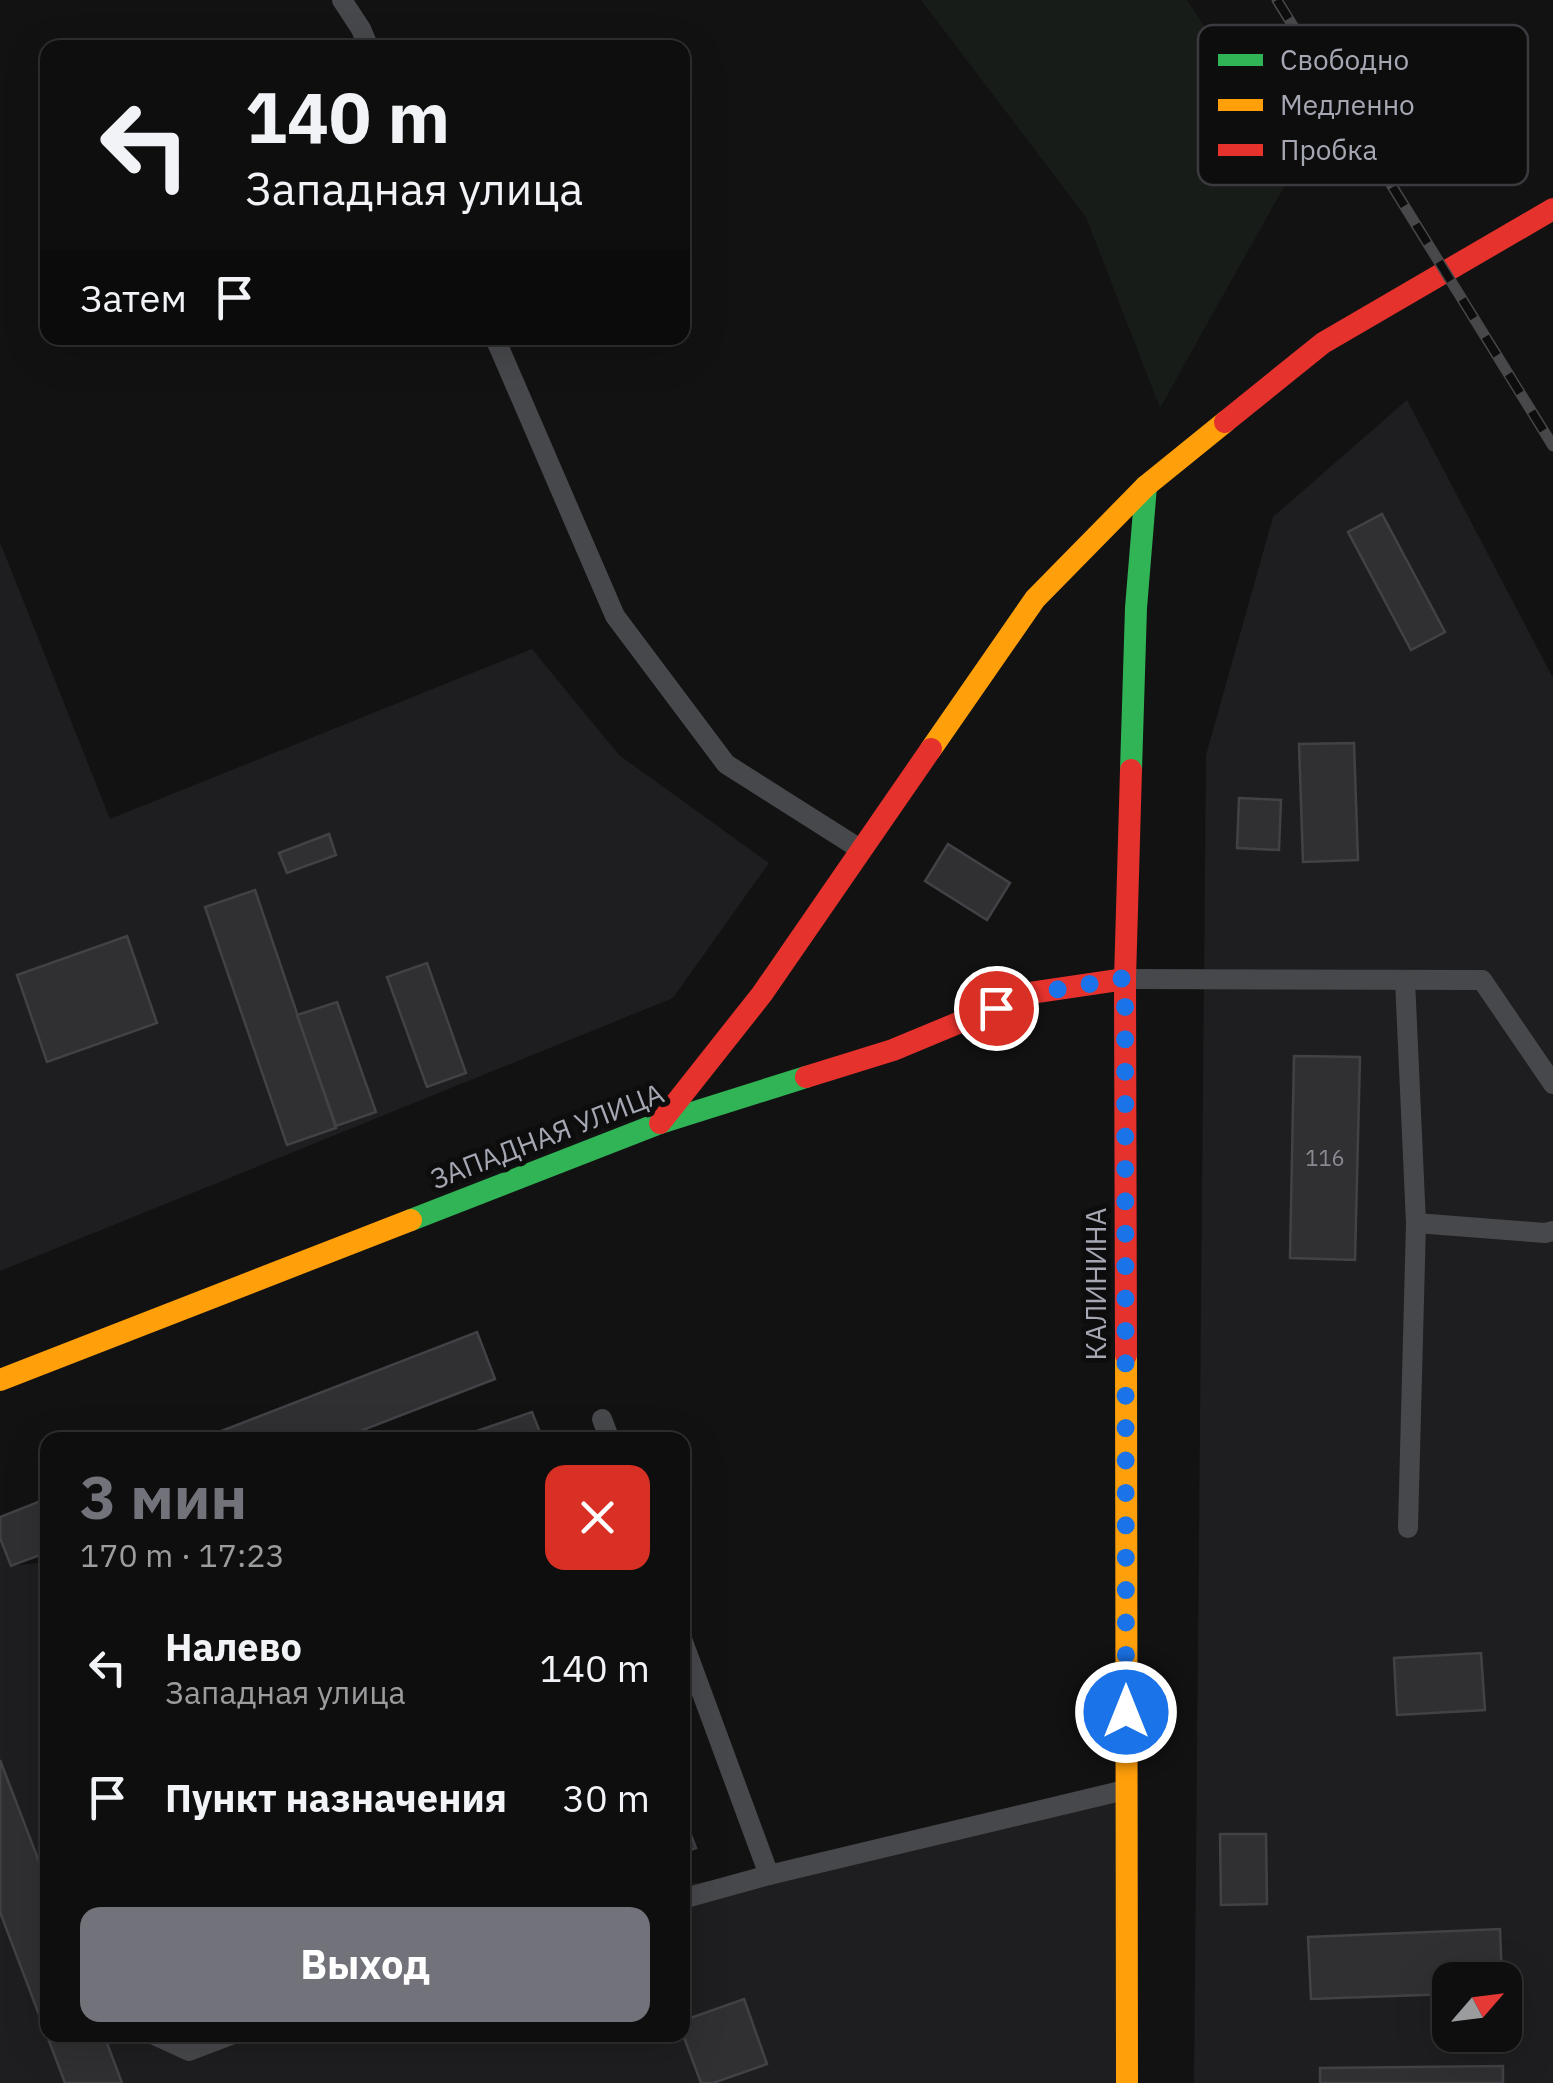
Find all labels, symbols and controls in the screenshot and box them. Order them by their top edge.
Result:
legend [1198,25,1528,185]
text: Свободно [1280,41,1409,78]
text: 140 m [245,71,450,162]
icon: left [80,80,210,210]
text: Медленно [1280,86,1415,123]
text: Пробка [1280,131,1377,168]
text: Западная улица [245,159,583,217]
icon: arrive [207,270,262,325]
text: Затем [80,273,187,322]
pin [954,966,1039,1051]
icon: arrive [969,981,1024,1036]
street label: ЗАПАДНАЯ УЛИЦА [425,1074,669,1197]
house number: 116 [1305,1143,1345,1172]
street label: КАЛИНИНА [1077,1207,1114,1361]
text: 3 мин [80,1457,247,1536]
button: close [545,1465,650,1570]
text: 170 m · 17:23 [80,1534,285,1576]
text: Налево [165,1622,302,1671]
icon: left [80,1640,135,1695]
text: 140 m [539,1643,650,1692]
position arrow [1074,1660,1178,1764]
text: Западная улица [165,1671,406,1713]
icon: arrive [80,1770,135,1825]
text: Пункт назначения [165,1773,507,1822]
text: 30 m [562,1773,650,1822]
button: Выход [80,1907,650,2022]
north arrow [1432,1962,1522,2052]
map controls [1432,1962,1522,2052]

